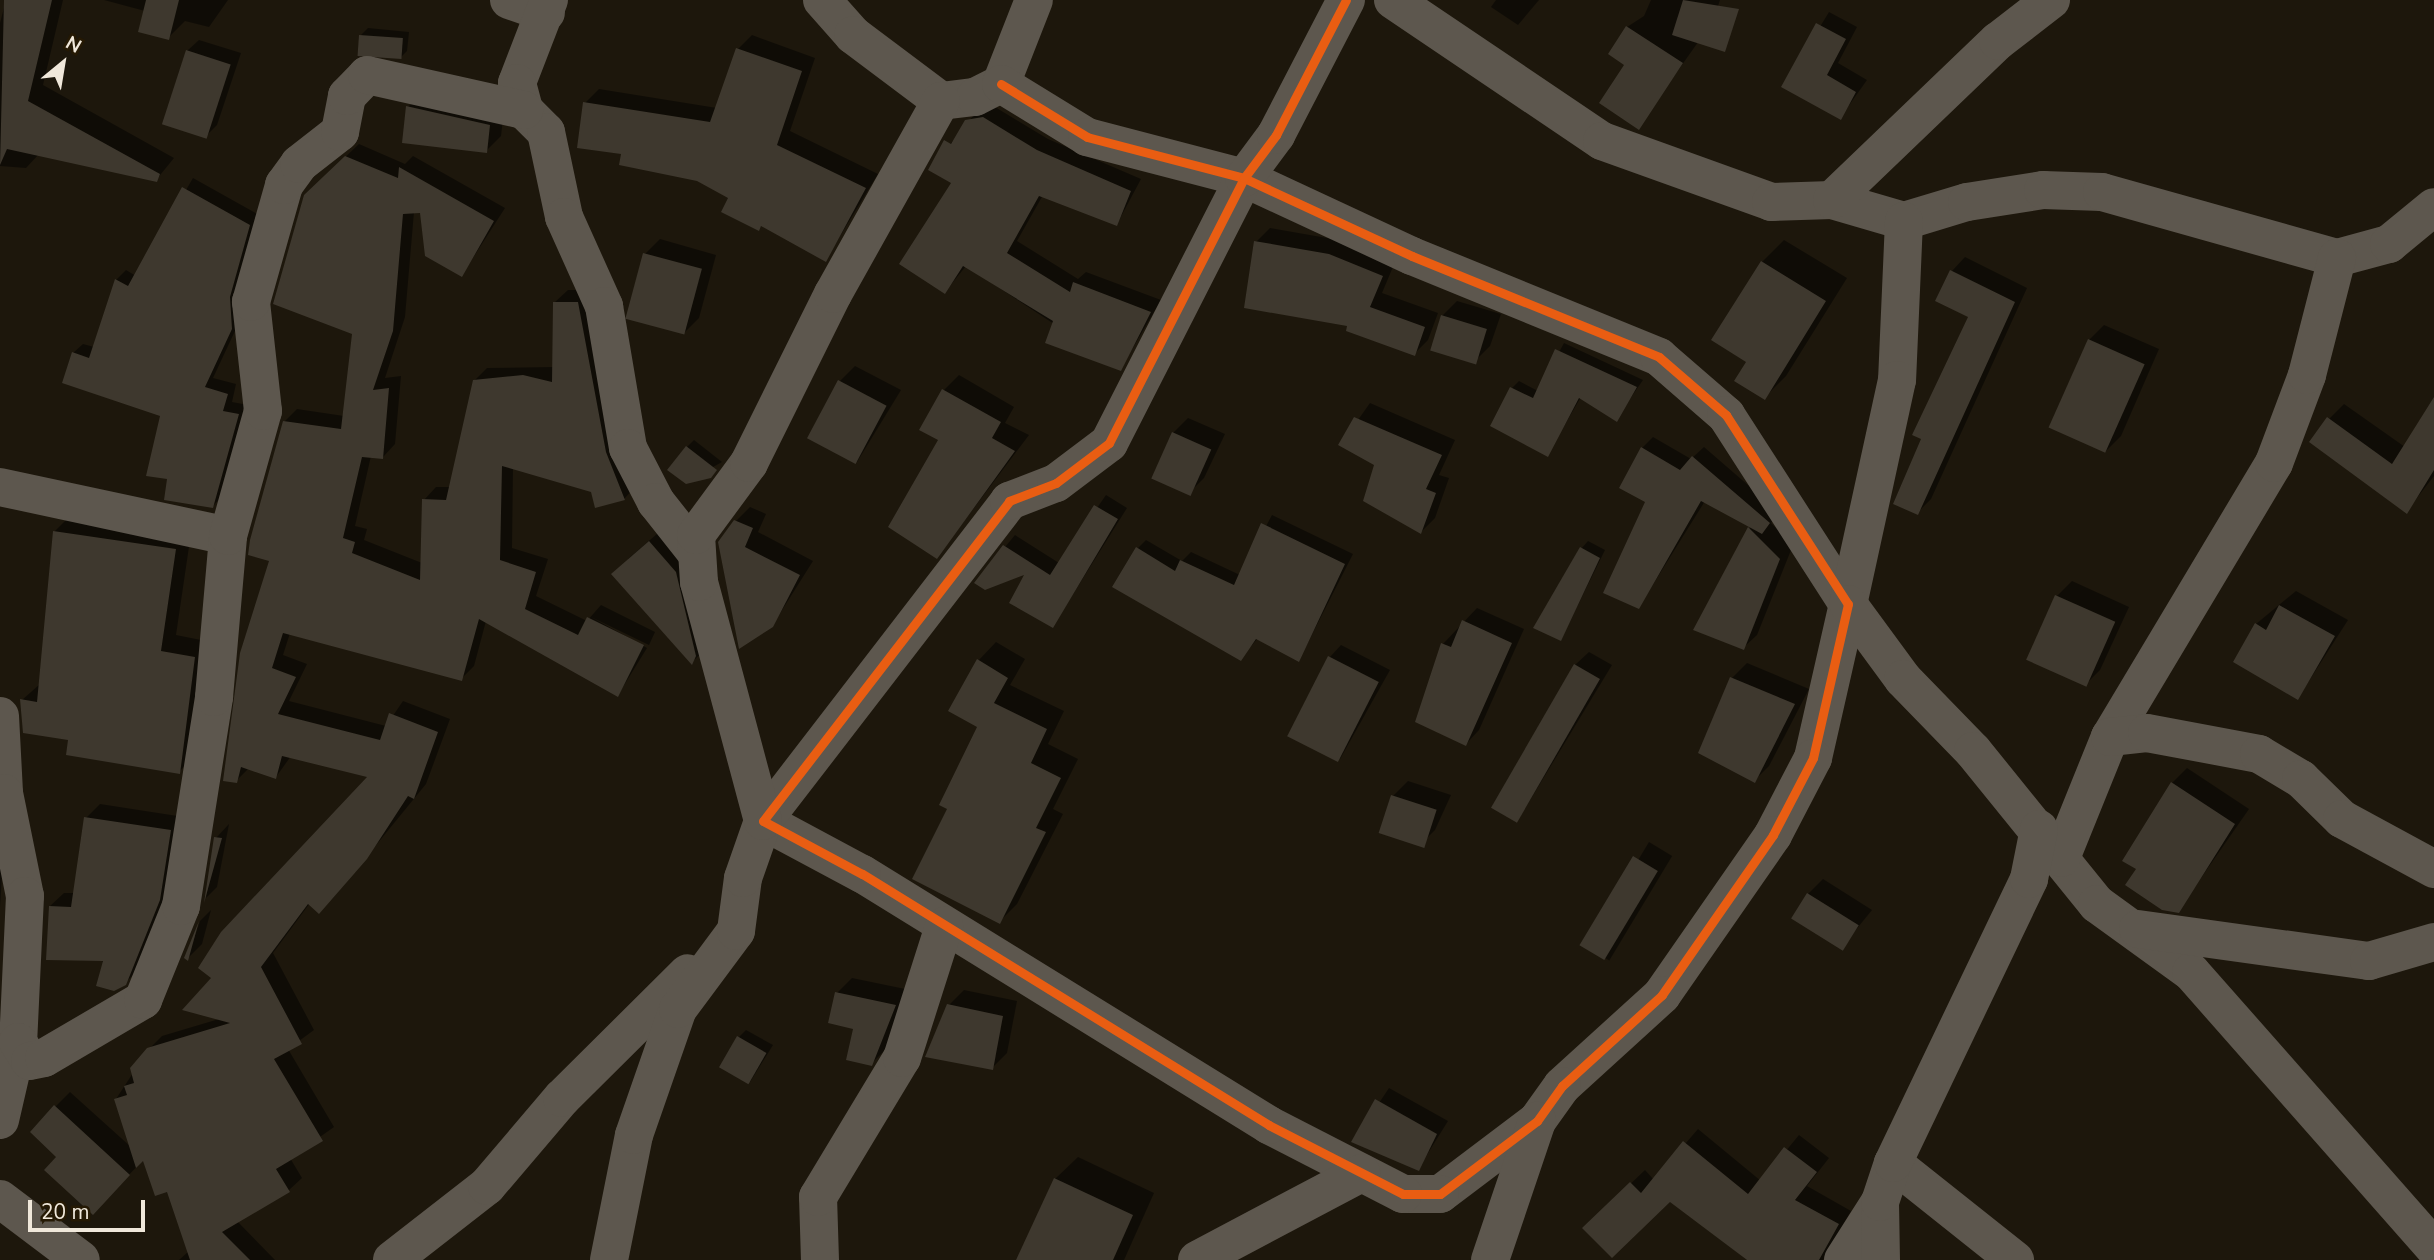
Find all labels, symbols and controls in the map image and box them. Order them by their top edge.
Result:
north arrow [28,28,98,98]
text: N [61,30,86,60]
scale bar [32,1186,149,1230]
text: 20 m [41,1198,90,1226]

